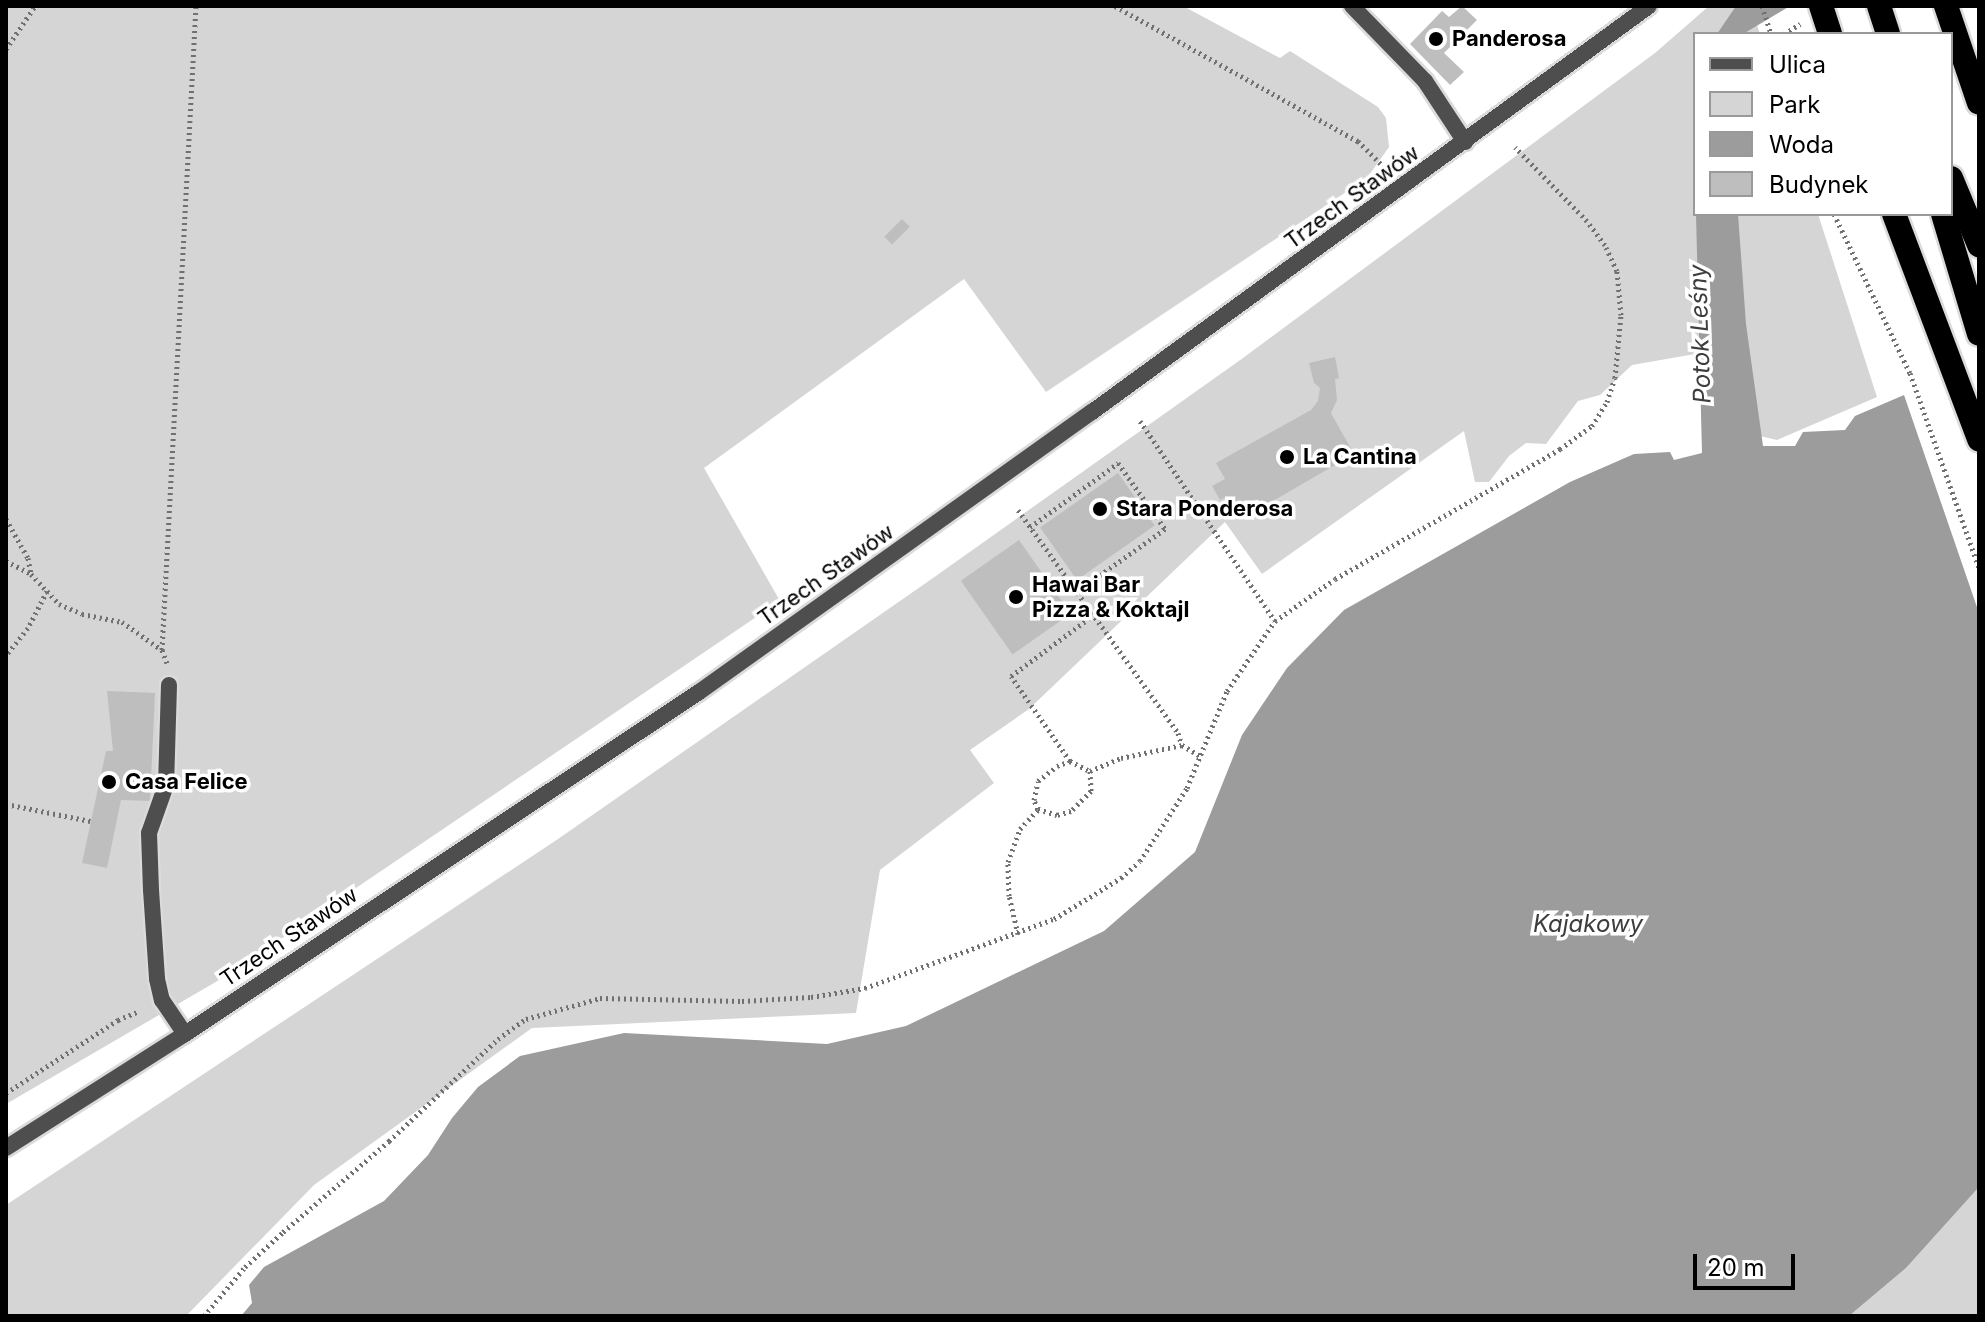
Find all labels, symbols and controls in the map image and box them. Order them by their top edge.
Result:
place label: Panderosa [1452,26,1566,52]
marker: Panderosa [1427,30,1445,48]
legend [1693,32,1953,216]
text: Ulica [1769,50,1826,79]
text: Park [1769,90,1820,119]
text: Woda [1769,130,1834,159]
street label: Trzech Stawów [1280,139,1424,255]
text: Budynek [1769,170,1869,199]
water label: Potok Leśny [1683,264,1717,404]
place label: La Cantina [1303,444,1417,470]
marker: La Cantina [1278,448,1296,466]
place label: Stara Ponderosa [1116,496,1293,522]
marker: Stara Ponderosa [1091,500,1109,518]
street label: Trzech Stawów [753,518,899,632]
place label: Hawai Bar Pizza & Koktajl [1032,571,1189,622]
marker: Hawai Bar Pizza & Koktajl [1007,588,1025,606]
place label: Casa Felice [125,769,248,795]
marker: Casa Felice [100,773,118,791]
street label: Trzech Stawów [215,881,363,993]
water label: Kajakowy [1533,910,1643,938]
scale bar [1697,1238,1799,1288]
text: 20 m [1707,1253,1765,1282]

